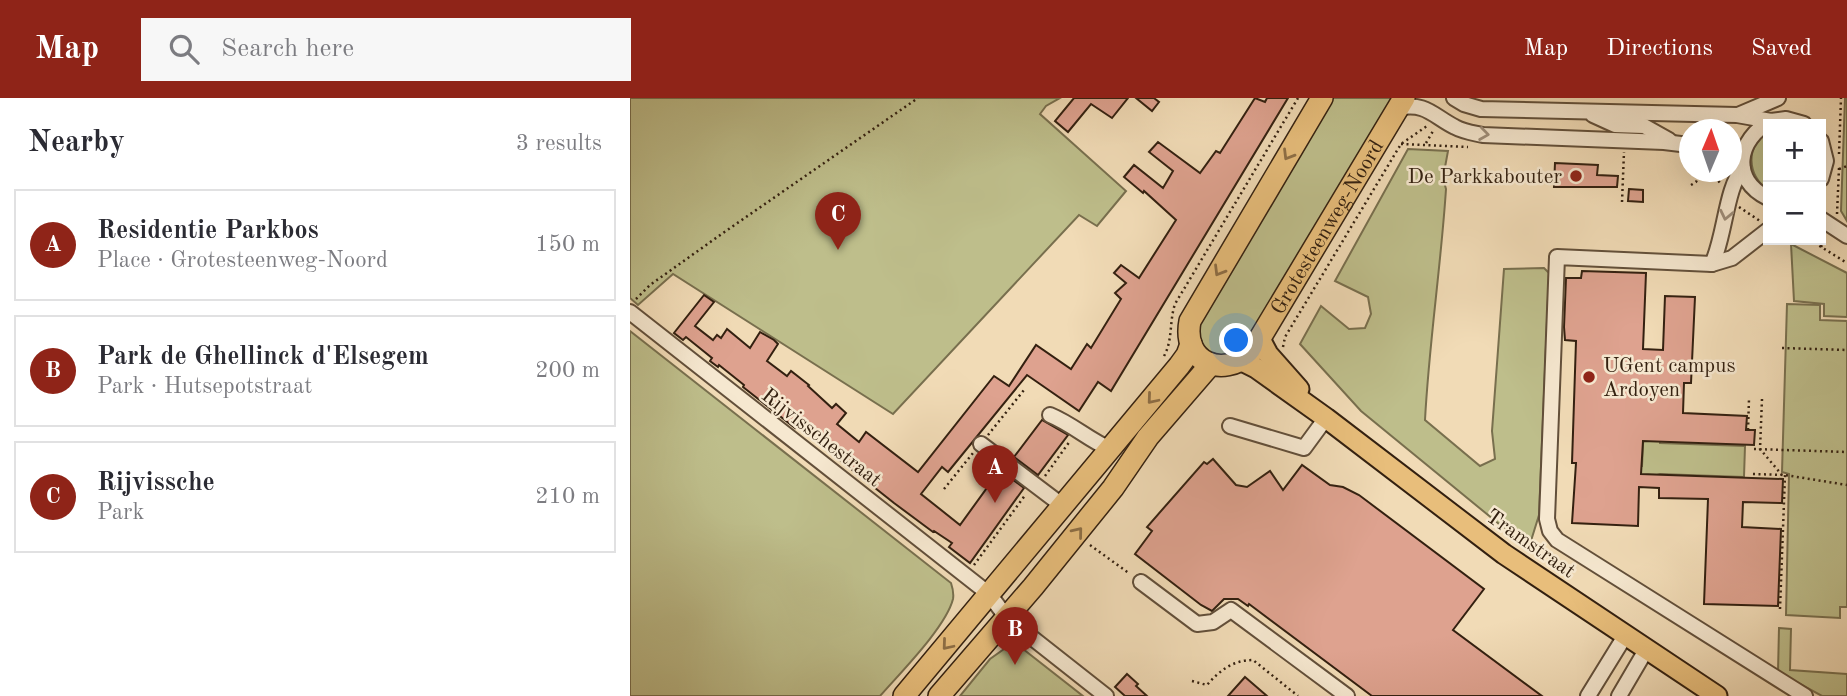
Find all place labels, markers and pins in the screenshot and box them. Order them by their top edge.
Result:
place label: De Parkkabouter [1408,167,1562,188]
marker: De Parkkabouter [1568,168,1584,184]
pin: C [815,192,861,250]
place label: UGent campus Ardoyen [1603,356,1736,401]
marker: UGent campus Ardoyen [1581,369,1597,385]
pin: A [972,445,1018,503]
pin: B [992,607,1038,665]

